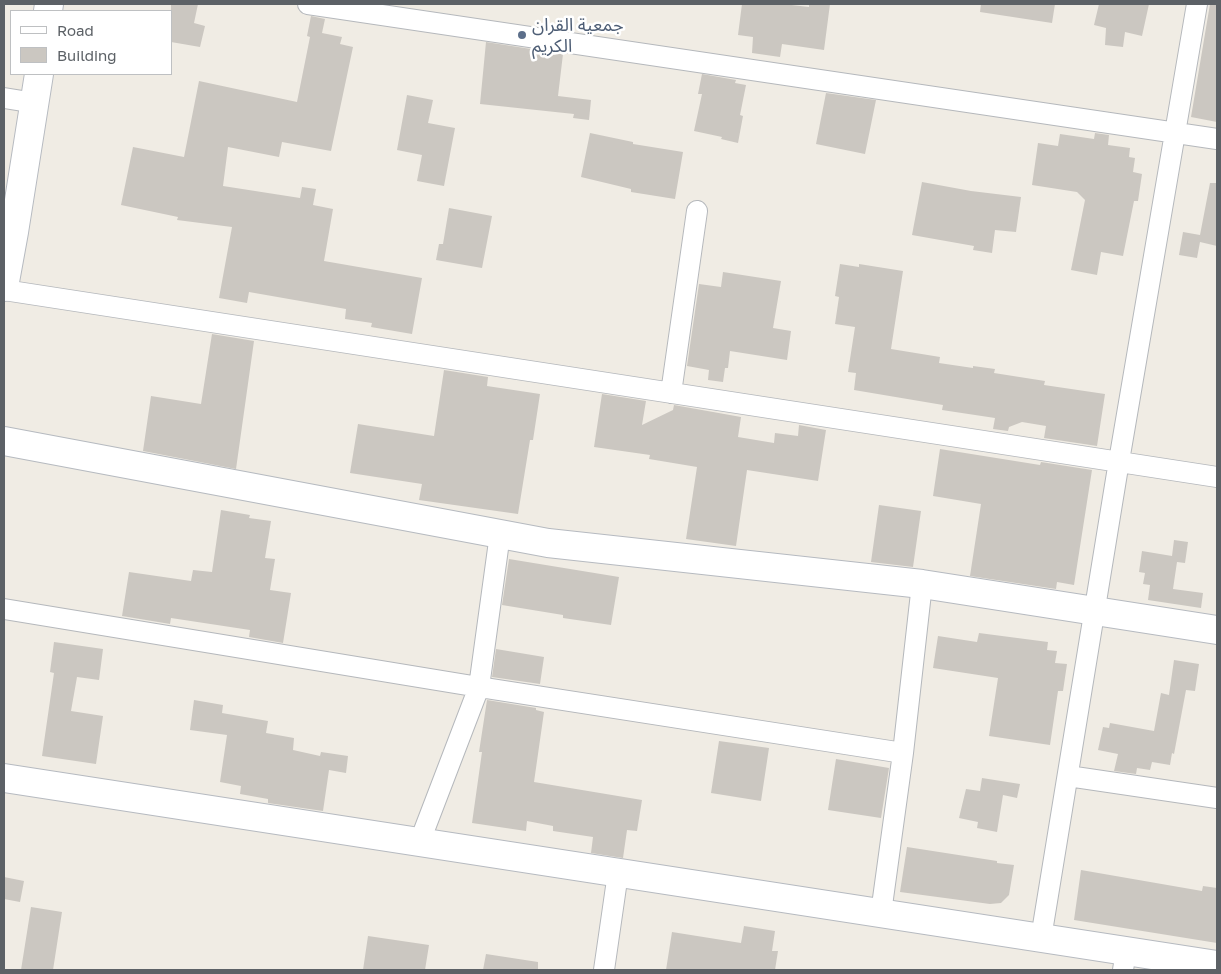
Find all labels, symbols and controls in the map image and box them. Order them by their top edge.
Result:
legend [10,10,172,75]
place label: جمعية القران الكريم [532,14,624,56]
text: Road [57,21,94,39]
marker: جمعية القران الكريم [516,29,528,41]
text: Building [57,46,117,64]

